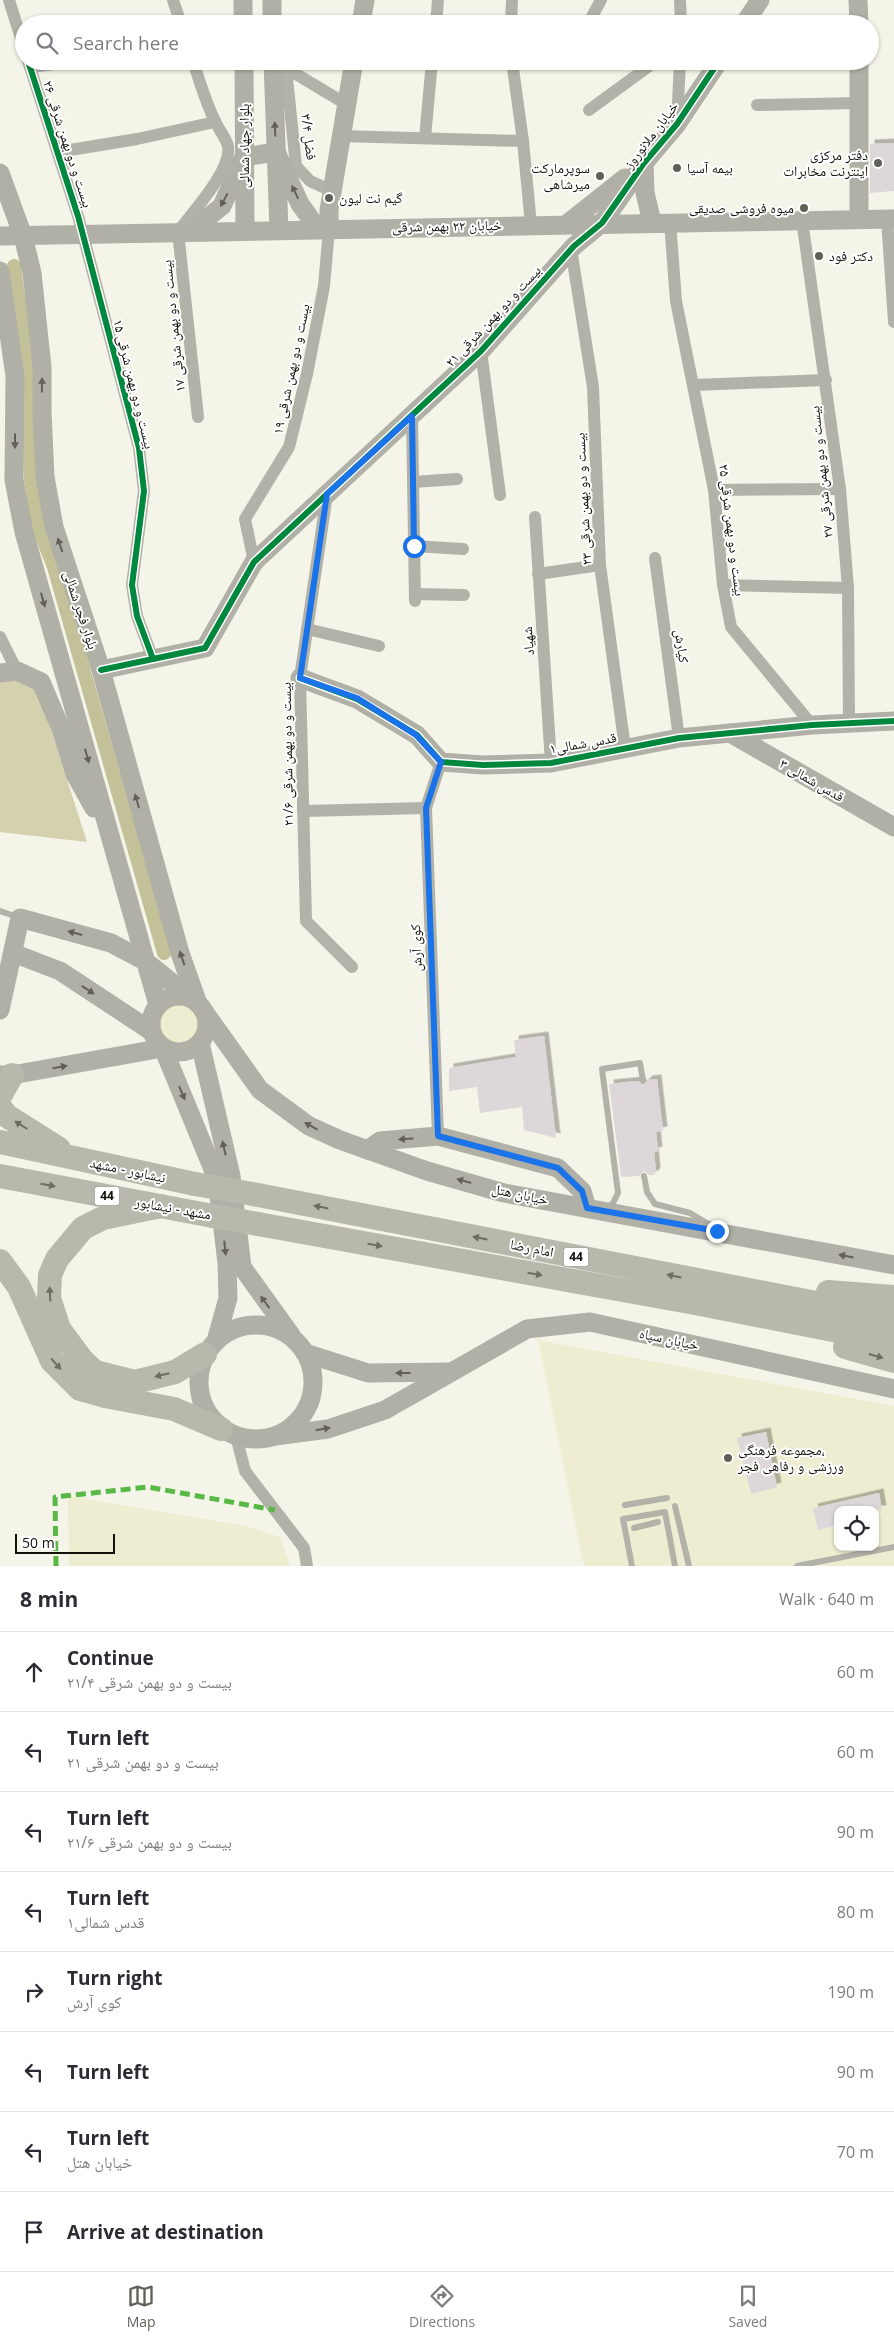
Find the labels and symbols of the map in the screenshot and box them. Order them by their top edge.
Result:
street label: بیست و دو بهمن شرقی ۲۶ [39,78,98,210]
street label: خیابان ملانوروز [619,97,682,173]
street label: بلوار جهاد شمالی [234,104,253,188]
street label: فضل ۳/۴ [297,113,322,161]
one-way arrow [271,121,279,137]
place label: دفتر مرکزی اینترنت مخابرات [783,145,868,180]
marker: دفتر مرکزی اینترنت مخابرات [872,157,884,169]
place label: سوپرمارکت میرشاهی [531,158,590,193]
place label: بیمه آسیا [687,158,733,177]
marker: بیمه آسیا [671,162,683,174]
marker: سوپرمارکت میرشاهی [594,170,606,182]
one-way arrow [290,185,298,199]
place label: گیم نت لیون [339,188,403,208]
one-way arrow [220,192,228,207]
marker: گیم نت لیون [323,192,335,204]
place label: میوه فروشی صدیقی [689,198,794,217]
marker: میوه فروشی صدیقی [798,202,810,214]
street label: خیابان ۲۲ بهمن شرقی [392,215,502,236]
place label: دکتر فود [829,246,873,265]
marker: دکتر فود [813,250,825,262]
street label: بیست و دو بهمن شرقی ۱۷ [156,259,189,393]
street label: بیست و دو بهمن شرقی ۲۱ [440,261,545,371]
street label: بیست و دو بهمن شرقی ۱۹ [267,302,314,436]
street label: بیست و دو بهمن شرقی ۱۵ [109,317,160,451]
one-way arrow [38,376,46,392]
street label: بیست و دو بهمن شرقی ۲۷ [804,405,837,539]
street label: بیست و دو بهمن شرقی ۲۳ [570,432,595,566]
one-way arrow [11,433,19,449]
street label: بیست و دو بهمن شرقی ۲۵ [715,463,750,597]
route start [403,535,426,558]
one-way arrow [56,538,63,553]
street label: بلوار فجر شمالی [60,568,103,652]
one-way arrow [39,592,47,608]
street label: شهیاد [517,626,538,656]
street label: کیارش [671,628,694,664]
street label: بیست و دو بهمن شرقی ۲۱/۶ [276,682,297,826]
street label: قدس شمالی۱ [548,727,618,758]
one-way arrow [83,749,91,764]
street label: قدس شمالی ۳ [777,753,848,806]
one-way arrow [133,794,141,809]
street label: کوی آرش [405,924,426,972]
one-way arrow [67,928,82,936]
one-way arrow [178,950,185,965]
one-way arrow [82,985,95,995]
one-way arrow [52,1063,68,1071]
one-way arrow [178,1086,186,1100]
one-way arrow [15,1120,28,1129]
one-way arrow [304,1122,318,1130]
one-way arrow [398,1135,414,1143]
one-way arrow [220,1140,228,1155]
street label: نیشابور - مشهد [89,1152,168,1187]
one-way arrow [456,1177,471,1185]
street label: خیابان هتل [490,1178,550,1209]
one-way arrow [40,1181,56,1189]
road number: 44 [94,1186,120,1206]
street label: مشهد - نیشابور [133,1191,213,1224]
one-way arrow [313,1203,328,1211]
route end [706,1220,729,1243]
one-way arrow [473,1234,488,1242]
street label: امام رضا [509,1234,555,1262]
one-way arrow [221,1240,229,1256]
one-way arrow [367,1242,383,1250]
road number: 44 [564,1248,588,1266]
one-way arrow [839,1252,854,1260]
one-way arrow [527,1271,543,1279]
one-way arrow [666,1271,682,1279]
one-way arrow [45,1285,53,1301]
one-way arrow [261,1295,271,1308]
street label: خیابان سپاه [638,1323,701,1354]
one-way arrow [868,1352,883,1360]
one-way arrow [50,1358,62,1370]
one-way arrow [395,1369,411,1377]
one-way arrow [155,1372,170,1380]
one-way arrow [316,1425,332,1433]
place label: مجموعه فرهنگی، ورزشی و رفاهی فجر [737,1440,844,1475]
marker: مجموعه فرهنگی، ورزشی و رفاهی فجر [722,1452,734,1464]
scale bar [15,1531,115,1554]

